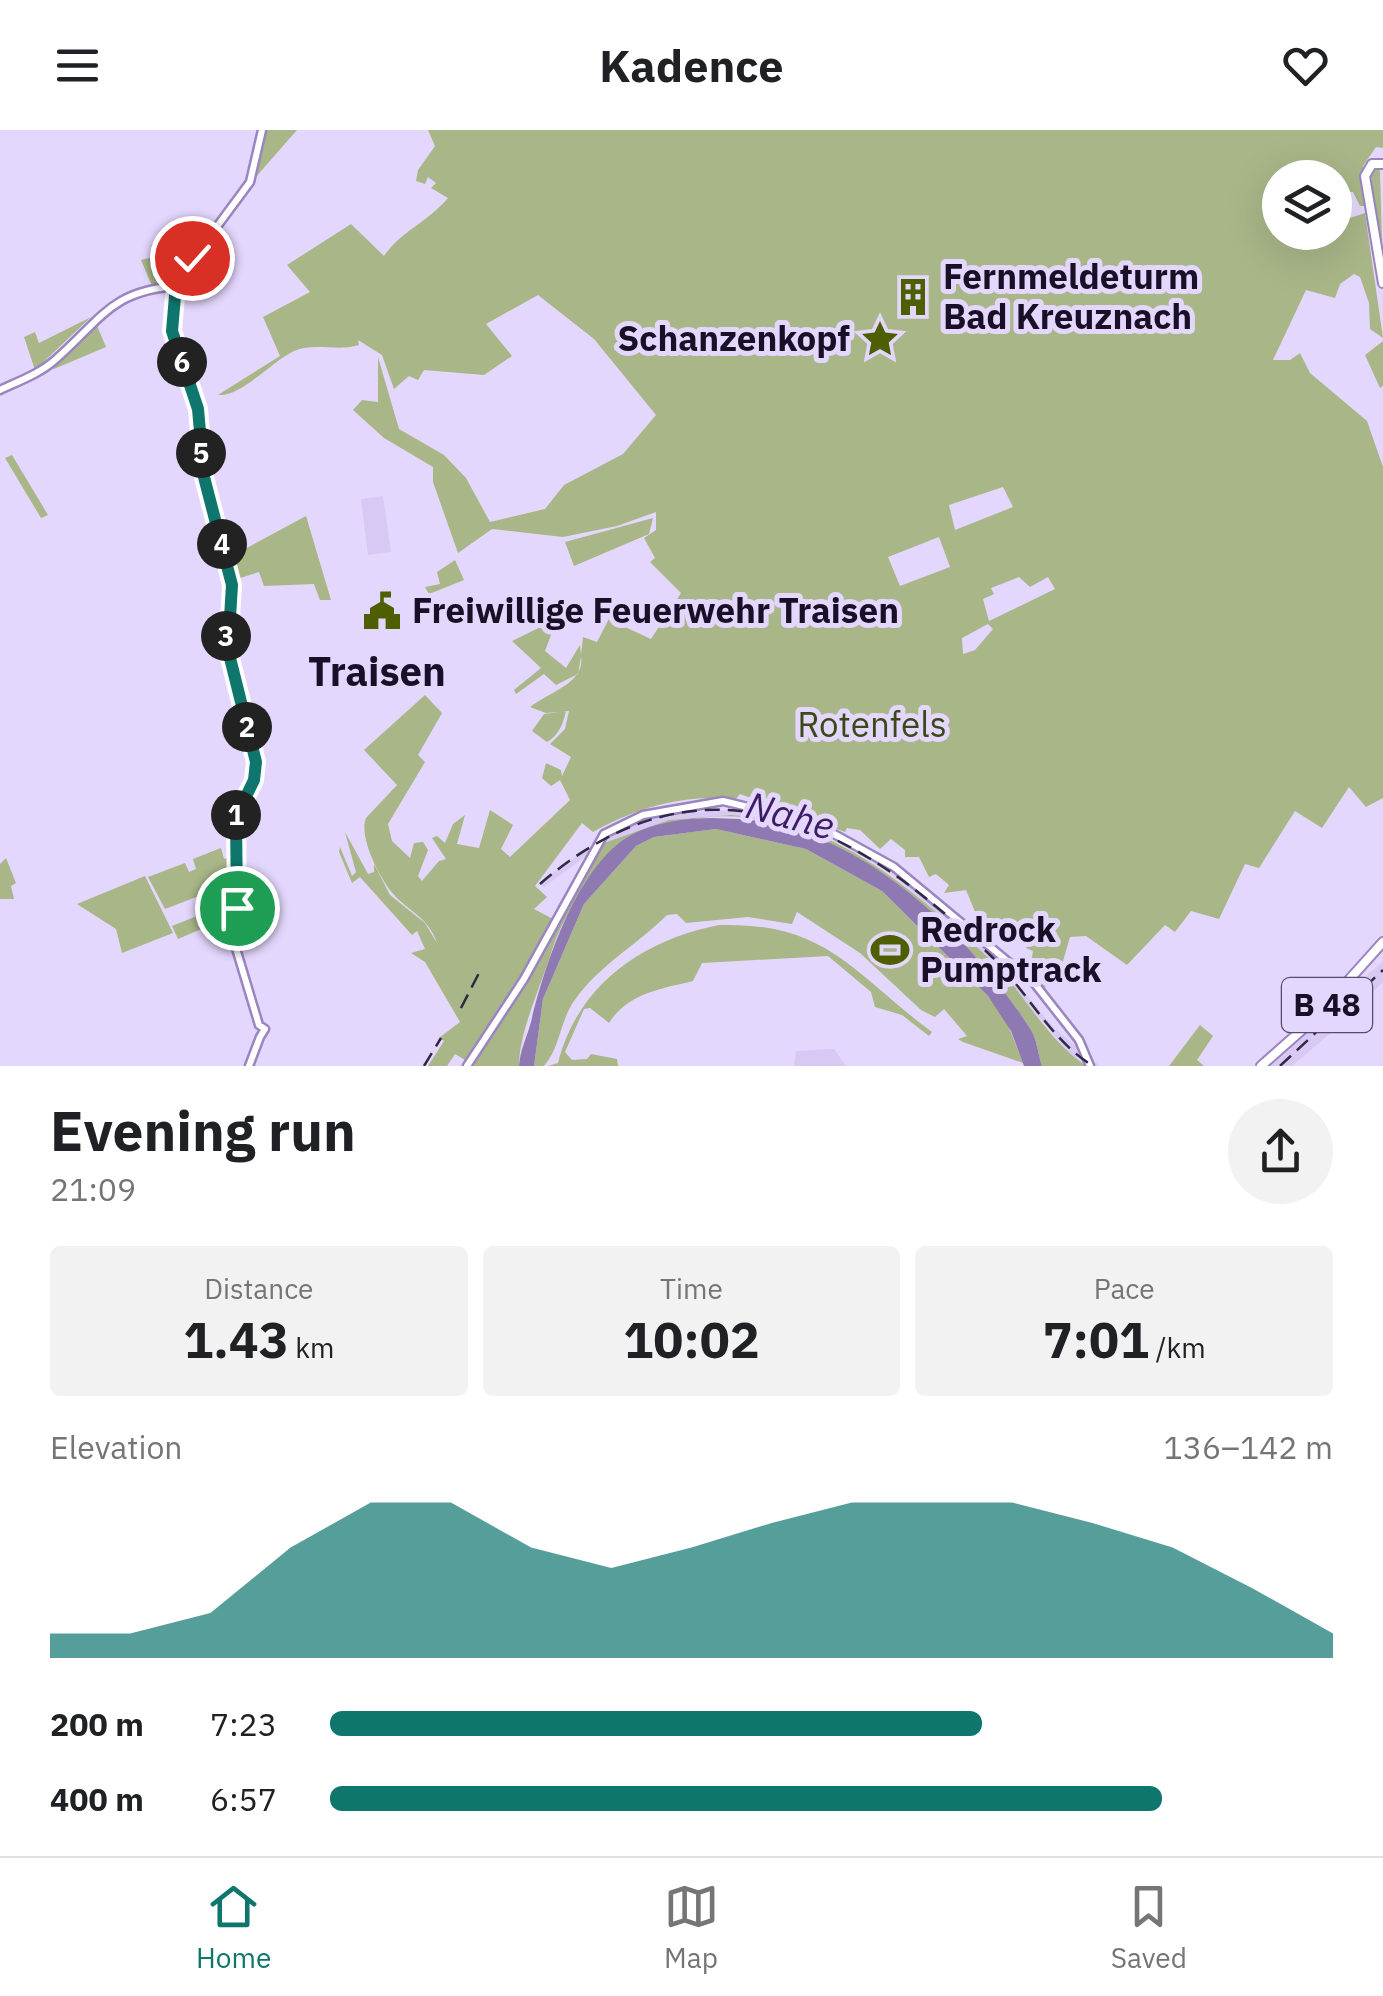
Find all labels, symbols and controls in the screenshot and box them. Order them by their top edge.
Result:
text: Kadence [599,36,784,94]
icon: menu [50,38,105,93]
icon: heart [1278,38,1333,93]
map controls [1262,160,1352,250]
button: layers [1262,160,1352,250]
pin [150,216,235,301]
icon: check [165,231,220,286]
place label: Fernmeldeturm Bad Kreuznach [943,253,1199,339]
building icon: Fernmeldeturm Bad Kreuznach [892,276,934,318]
place label: Schanzenkopf [617,315,850,361]
place icon: Schanzenkopf [859,318,901,360]
pin: 6 [157,337,207,387]
text: 6 [174,343,190,380]
pin: 5 [176,428,226,478]
text: 5 [193,434,209,471]
pin: 4 [197,519,247,569]
text: 4 [214,525,230,562]
place label: Freiwillige Feuerwehr Traisen [412,587,899,633]
public building icon: Freiwillige Feuerwehr Traisen [361,590,403,632]
pin: 3 [201,611,251,661]
text: 3 [218,617,234,654]
district label: Traisen [308,645,446,697]
park label: Rotenfels [797,701,947,747]
pin: 2 [222,702,272,752]
text: 2 [239,708,255,745]
water label: Nahe [741,779,840,850]
pin: 1 [211,790,261,840]
text: 1 [228,796,244,833]
pin [195,866,280,951]
icon: arrive [210,881,265,936]
place label: Redrock Pumptrack [920,906,1102,992]
sports icon: Redrock Pumptrack [869,929,911,971]
road number: B 48 [1282,978,1372,1032]
text: Evening run [50,1095,356,1166]
button: share [1228,1099,1333,1204]
text: 21:09 [50,1168,136,1210]
text: Distance [204,1270,313,1307]
text: Time [660,1270,723,1307]
text: Pace [1094,1270,1155,1307]
text: 1.43 [183,1307,289,1372]
text: 10:02 [623,1307,760,1372]
text: 7:01 [1043,1307,1149,1372]
text: km [289,1329,334,1366]
text: /km [1149,1329,1206,1366]
text: Elevation [50,1426,183,1468]
text: 136–142 m [1163,1426,1333,1468]
text: 200 m [50,1703,144,1745]
text: 7:23 [210,1703,277,1745]
text: 400 m [50,1778,144,1820]
text: 6:57 [210,1778,277,1820]
tab: Home [196,1879,271,1976]
tab: Map [664,1879,719,1976]
tab: Saved [1111,1879,1187,1976]

